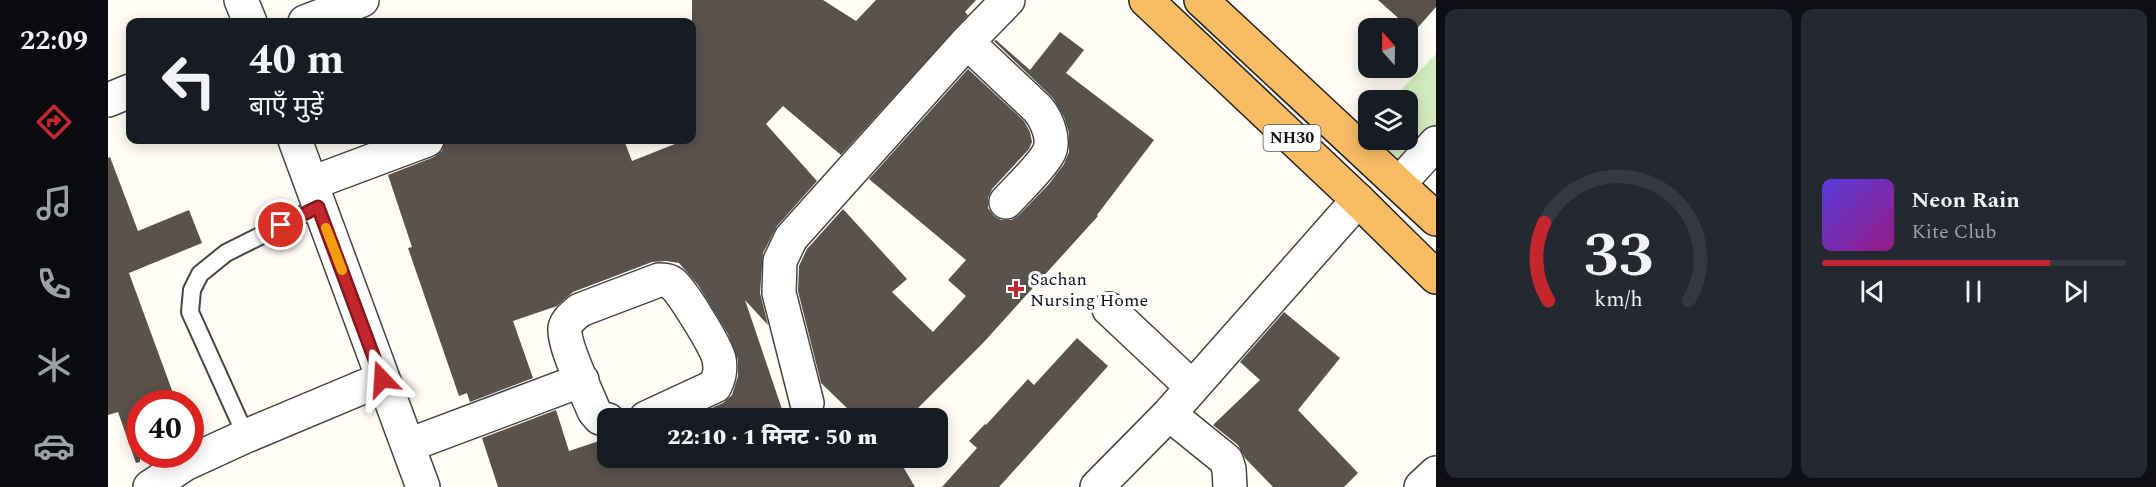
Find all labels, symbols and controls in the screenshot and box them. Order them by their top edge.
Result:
north arrow [1358,18,1418,78]
map controls [1358,18,1418,150]
text: 22:09 [20,20,88,62]
text: 40 m [249,29,344,92]
icon: left [150,42,228,120]
text: बाएँ मुड़ें [249,86,324,128]
button: layers [1358,90,1418,150]
icon: directions [33,101,75,143]
road number: NH30 [1264,125,1320,151]
icon: music [33,182,75,224]
text: Neon Rain [1912,184,2020,217]
pin [255,199,306,250]
icon: arrive [264,208,297,241]
text: 33 [1583,209,1653,304]
text: Kite Club [1912,217,1997,247]
icon: phone [33,263,75,305]
place label: Sachan Nursing Home [1030,266,1148,314]
icon: previous [1856,275,1889,308]
icon: pause [1957,275,1990,308]
icon: next [2059,275,2092,308]
marker: Sachan Nursing Home [1007,280,1025,298]
text: km/h [1594,283,1642,316]
icon: climate [33,344,75,386]
position arrow [350,347,414,411]
speed limit sign: 40 [126,390,204,468]
text: 22:10 · 1 मिनट · 50 m [667,421,878,454]
icon: car [33,425,75,467]

